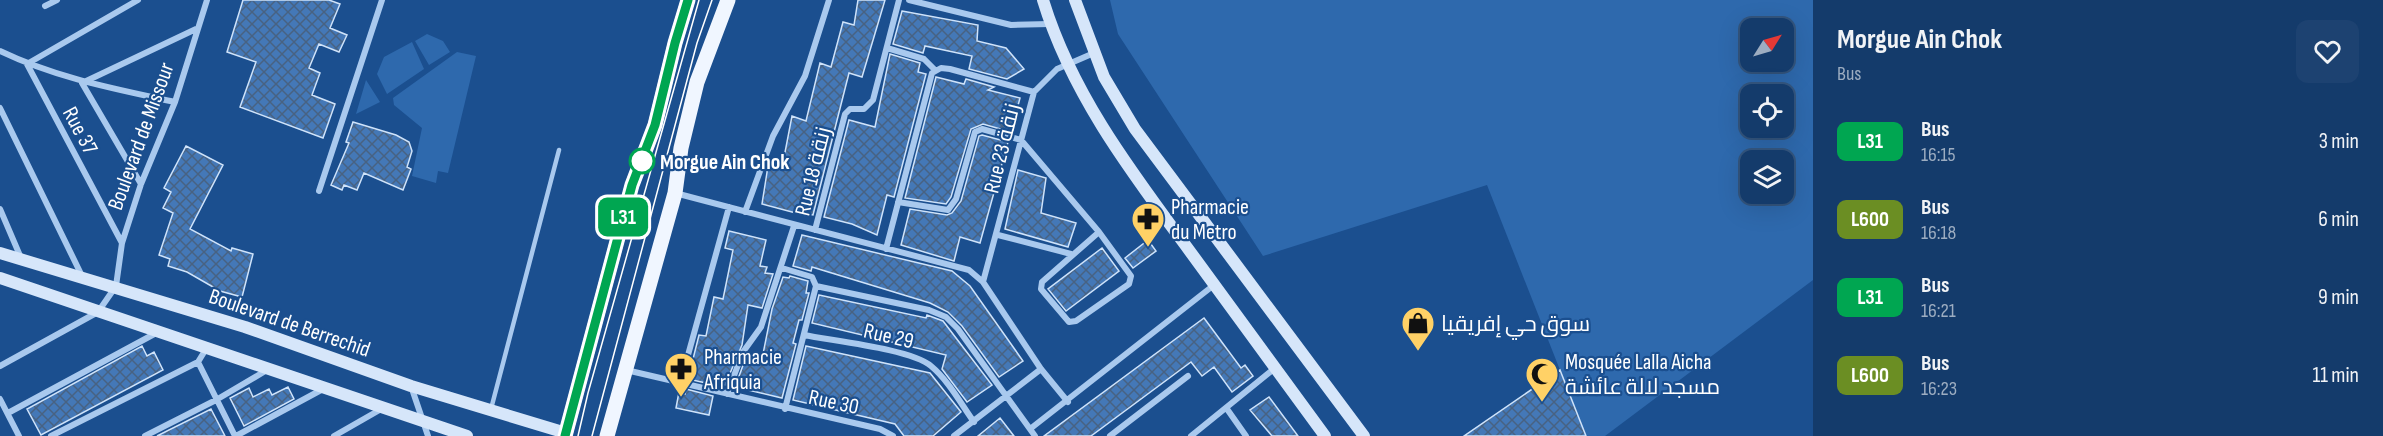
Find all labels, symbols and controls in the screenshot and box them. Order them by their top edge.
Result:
north arrow [1740,18,1794,72]
map controls [1740,18,1794,204]
button: heart [2296,20,2359,83]
text: Morgue Ain Chok [1837,23,2002,56]
street label: Boulevard de Missour [102,59,181,214]
text: Bus [1837,62,1861,86]
button: locate [1740,84,1794,138]
street label: Rue 23 زنقة [978,100,1027,196]
street label: Rue 37 [56,102,103,159]
text: Bus [1921,116,1950,143]
street label: Rue 18 زنقة [789,124,838,219]
text: 3 min [2319,128,2359,155]
text: L31 [1857,129,1883,154]
text: 16:15 [1921,143,1956,167]
marker: Morgue Ain Chok [629,148,655,174]
place label: Morgue Ain Chok [660,149,790,176]
button: layers [1740,150,1794,204]
place label: Pharmacie du Metro [1171,194,1249,246]
text: Bus [1921,194,1950,221]
line badge: L31 [588,198,658,236]
pharmacy icon: Pharmacie du Metro [1130,201,1166,248]
text: L31 [610,205,636,230]
text: 6 min [2318,206,2359,233]
text: L600 [1851,207,1889,232]
text: 16:18 [1921,221,1956,245]
text: Bus [1921,272,1950,299]
street label: Boulevard de Berrechid [205,283,374,364]
text: 9 min [2318,284,2359,311]
text: L31 [1857,285,1883,310]
text: 16:21 [1921,299,1956,323]
shop icon: سوق حي إفريقيا [1400,305,1436,352]
place label: سوق حي إفريقيا [1441,311,1590,340]
street label: Rue 29 [861,318,916,355]
place label: Pharmacie Afriquia [703,344,782,396]
place label: Mosquée Lalla Aicha مسجد لالة عائشة [1565,349,1720,401]
text: Bus [1921,350,1950,377]
pharmacy icon: Pharmacie Afriquia [663,351,699,398]
mosque icon: Mosquée Lalla Aicha مسجد لالة عائشة [1524,356,1560,403]
text: 11 min [2312,362,2359,389]
text: L600 [1851,363,1889,388]
text: 16:23 [1921,377,1957,401]
street label: Rue 30 [806,384,861,421]

